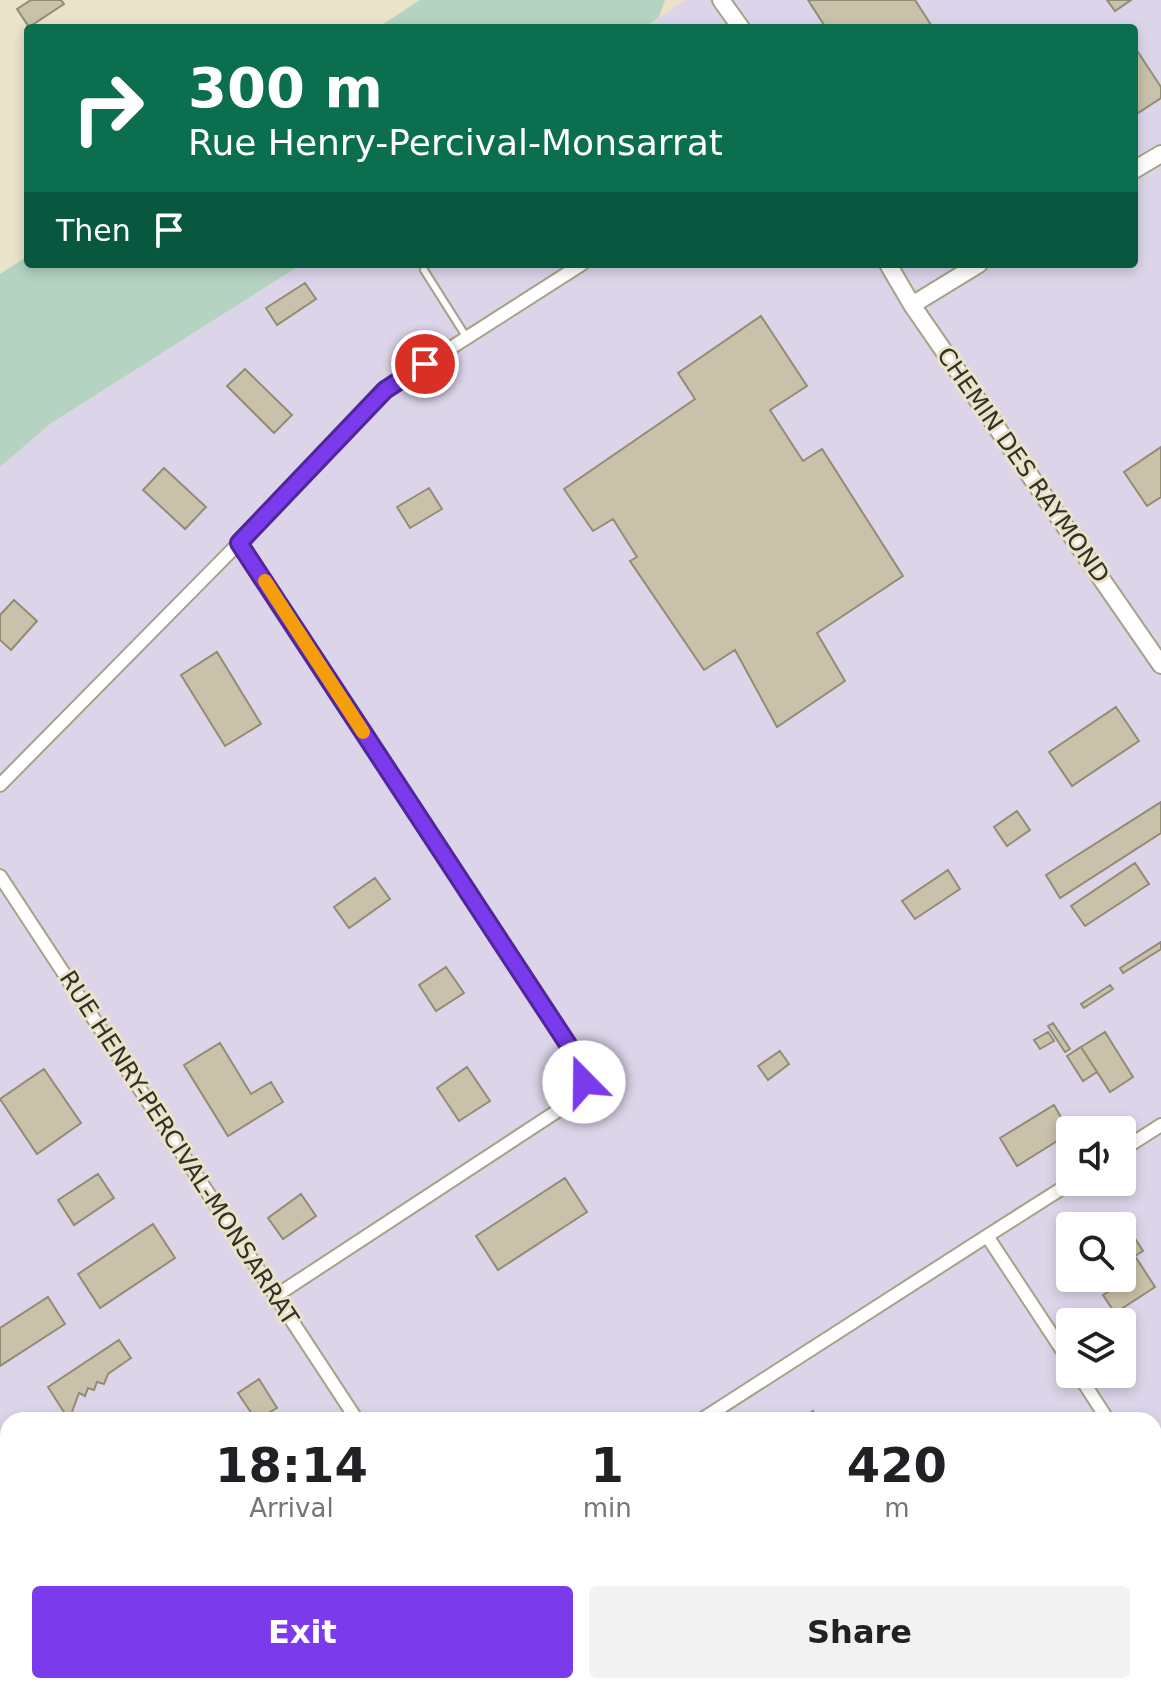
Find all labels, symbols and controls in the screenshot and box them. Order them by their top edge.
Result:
text: 300 m [188,55,383,120]
icon: right [56,56,160,160]
text: Rue Henry-Percival-Monsarrat [188,122,723,163]
icon: arrive [147,208,191,252]
text: Then [56,213,131,248]
pin [391,330,459,398]
icon: arrive [403,342,447,386]
street label: CHEMIN DES RAYMOND [931,342,1115,588]
street label: RUE HENRY-PERCIVAL-MONSARRAT [54,966,304,1331]
position arrow [542,1040,626,1124]
map controls [1056,1116,1136,1388]
button: sound [1056,1116,1136,1196]
button: search [1056,1212,1136,1292]
button: layers [1056,1308,1136,1388]
text: 18:14 [215,1437,368,1493]
text: 1 [591,1437,624,1493]
text: 420 [847,1437,947,1493]
text: Arrival [249,1493,334,1523]
text: min [583,1493,632,1523]
text: m [884,1493,910,1523]
button: Exit [32,1586,573,1678]
button: Share [589,1586,1130,1678]

